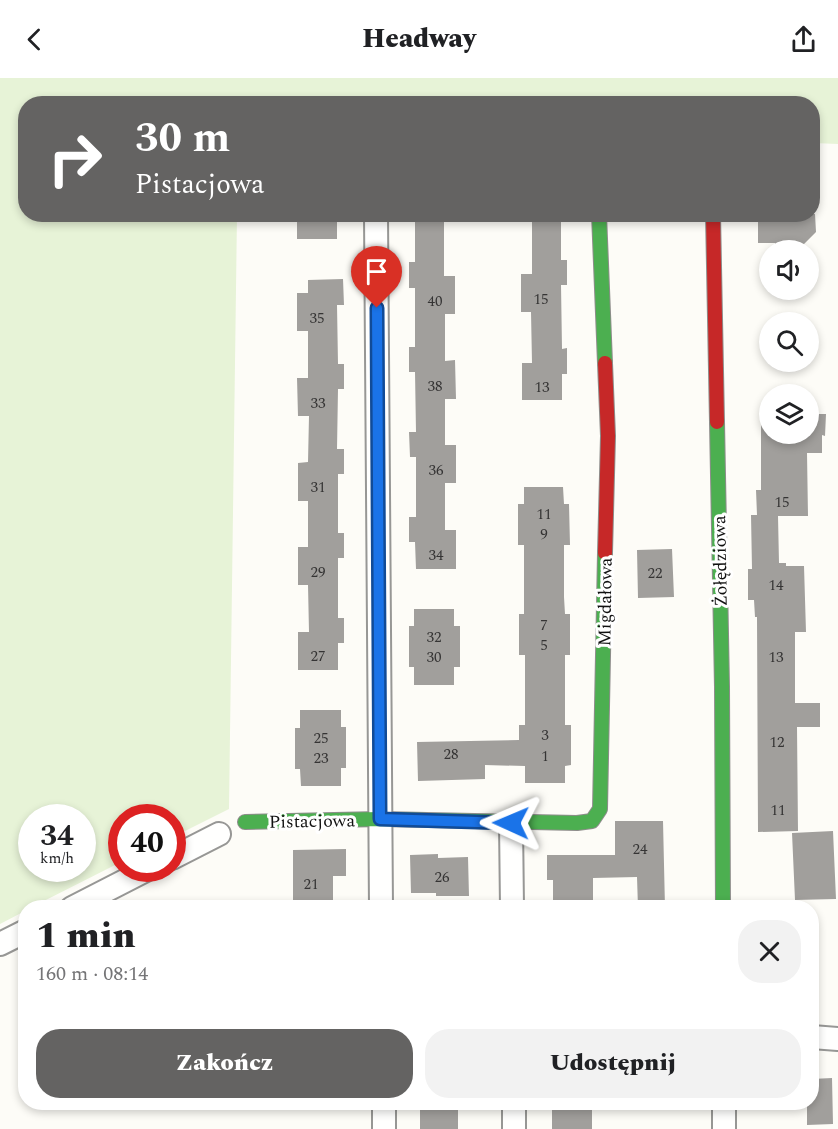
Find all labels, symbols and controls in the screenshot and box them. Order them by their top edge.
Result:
text: Headway [362,18,476,60]
icon: back [18,23,51,56]
icon: share [787,23,820,56]
text: 30 m [135,107,230,170]
icon: right [36,120,114,198]
text: Pistacjowa [135,164,264,206]
map controls [759,240,819,444]
button: sound [759,240,819,300]
pin [351,246,402,308]
icon: arrive [360,255,393,288]
house number: 15 [533,288,549,311]
house number: 40 [427,290,443,313]
house number: 35 [309,307,325,330]
button: search [759,312,819,372]
house number: 38 [427,375,443,398]
house number: 13 [534,376,550,399]
button: layers [759,384,819,444]
house number: 33 [310,392,326,415]
house number: 36 [428,459,444,482]
house number: 31 [310,476,326,499]
house number: 15 [774,491,790,514]
house number: 11 [536,503,552,526]
street label: Żołędziowa [706,515,735,607]
house number: 9 [540,523,548,546]
house number: 34 [428,544,444,567]
street label: Migdałowa [591,557,620,647]
house number: 29 [310,561,326,584]
house number: 22 [647,562,663,585]
house number: 14 [768,574,784,597]
house number: 7 [540,614,548,637]
house number: 32 [426,626,442,649]
house number: 5 [540,634,548,657]
house number: 27 [310,645,326,668]
house number: 30 [426,646,442,669]
house number: 13 [768,646,784,669]
house number: 3 [541,724,549,747]
house number: 25 [313,727,329,750]
house number: 12 [769,731,785,754]
house number: 28 [443,743,459,766]
house number: 1 [541,745,549,768]
house number: 23 [313,747,329,770]
position arrow [479,791,543,855]
house number: 11 [770,799,786,822]
speed limit sign: 40 [108,804,186,882]
street label: Pistacjowa [269,807,356,836]
text: 34 [40,813,74,859]
house number: 24 [632,838,648,861]
text: km/h [40,847,74,870]
house number: 26 [434,866,450,889]
house number: 21 [303,873,319,896]
text: 1 min [36,909,136,964]
button: close [738,920,801,983]
text: 160 m · 08:14 [36,959,148,989]
button: Zakończ [36,1029,413,1098]
button: Udostępnij [425,1029,801,1098]

